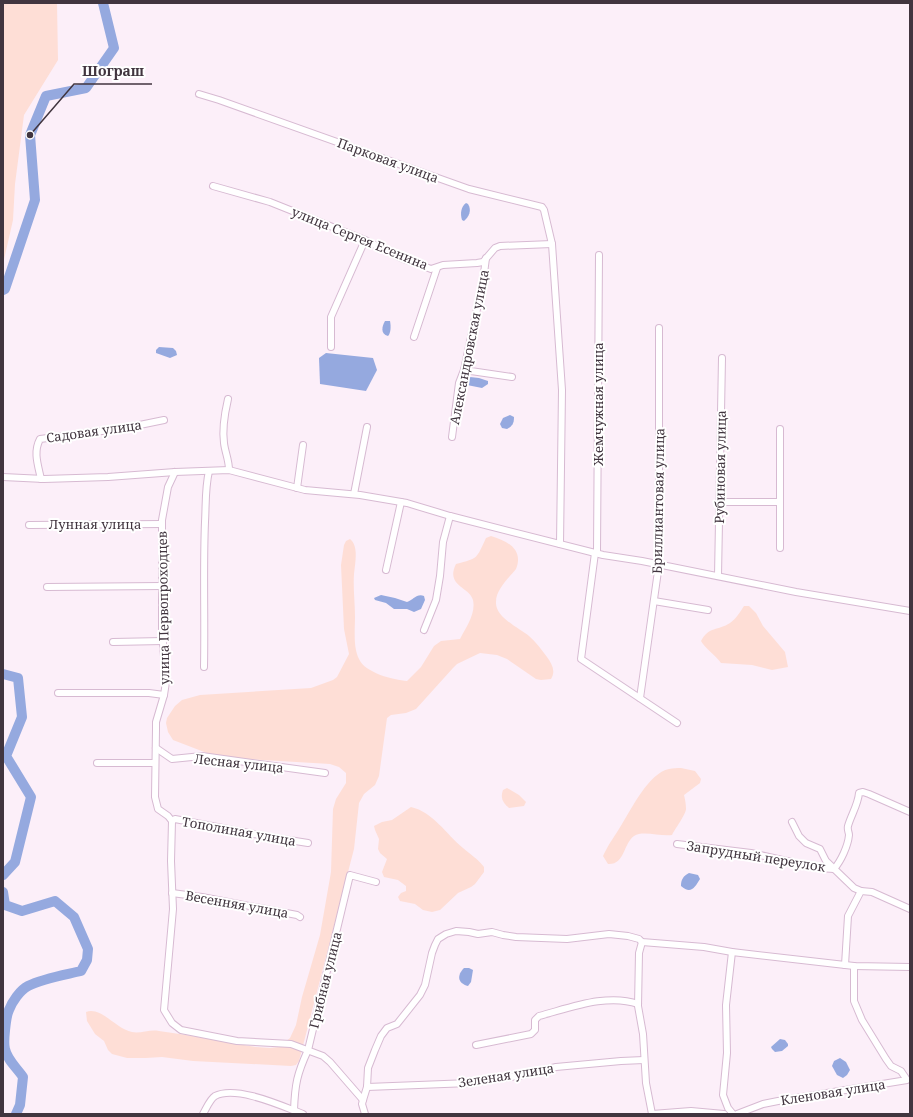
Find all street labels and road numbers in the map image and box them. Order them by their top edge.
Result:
street label: Парковая улица [335,133,441,187]
street label: улица Сергея Есенина [289,202,431,274]
street label: Александровская улица [445,268,493,426]
street label: Жемчужная улица [589,342,607,467]
street label: Рубиновая улица [710,410,730,524]
street label: Садовая улица [45,415,143,447]
street label: Бриллиантовая улица [648,428,668,574]
street label: Лунная улица [49,515,141,533]
street label: улица Первопроходцев [153,531,173,685]
street label: Лесная улица [193,749,285,777]
street label: Тополиная улица [181,812,297,850]
street label: Запрудный переулок [685,836,827,876]
street label: Весенняя улица [184,886,290,922]
street label: Грибная улица [304,930,346,1030]
street label: Зеленая улица [457,1059,555,1091]
street label: Кленовая улица [779,1075,887,1109]

